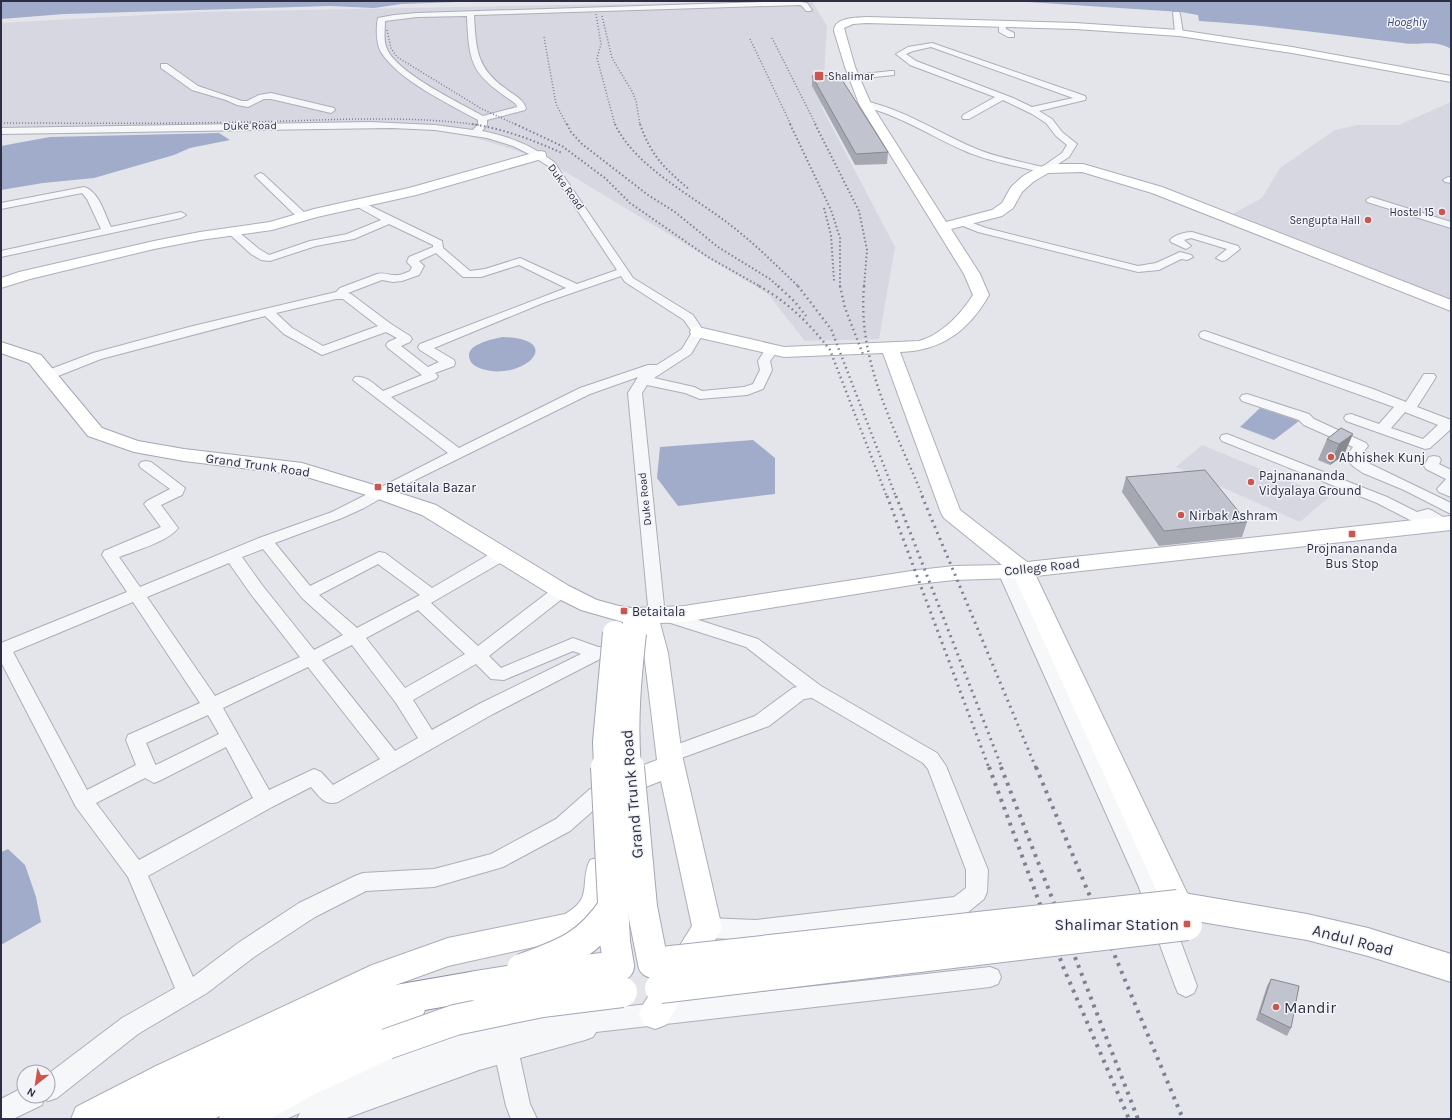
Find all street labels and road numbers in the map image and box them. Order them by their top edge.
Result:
street label: Duke Road [223,119,277,133]
street label: Duke Road [545,161,587,213]
street label: Grand Trunk Road [205,450,311,480]
street label: Duke Road [636,472,654,526]
street label: College Road [1003,556,1081,578]
street label: Grand Trunk Road [617,729,647,859]
street label: Andul Road [1310,920,1396,960]

